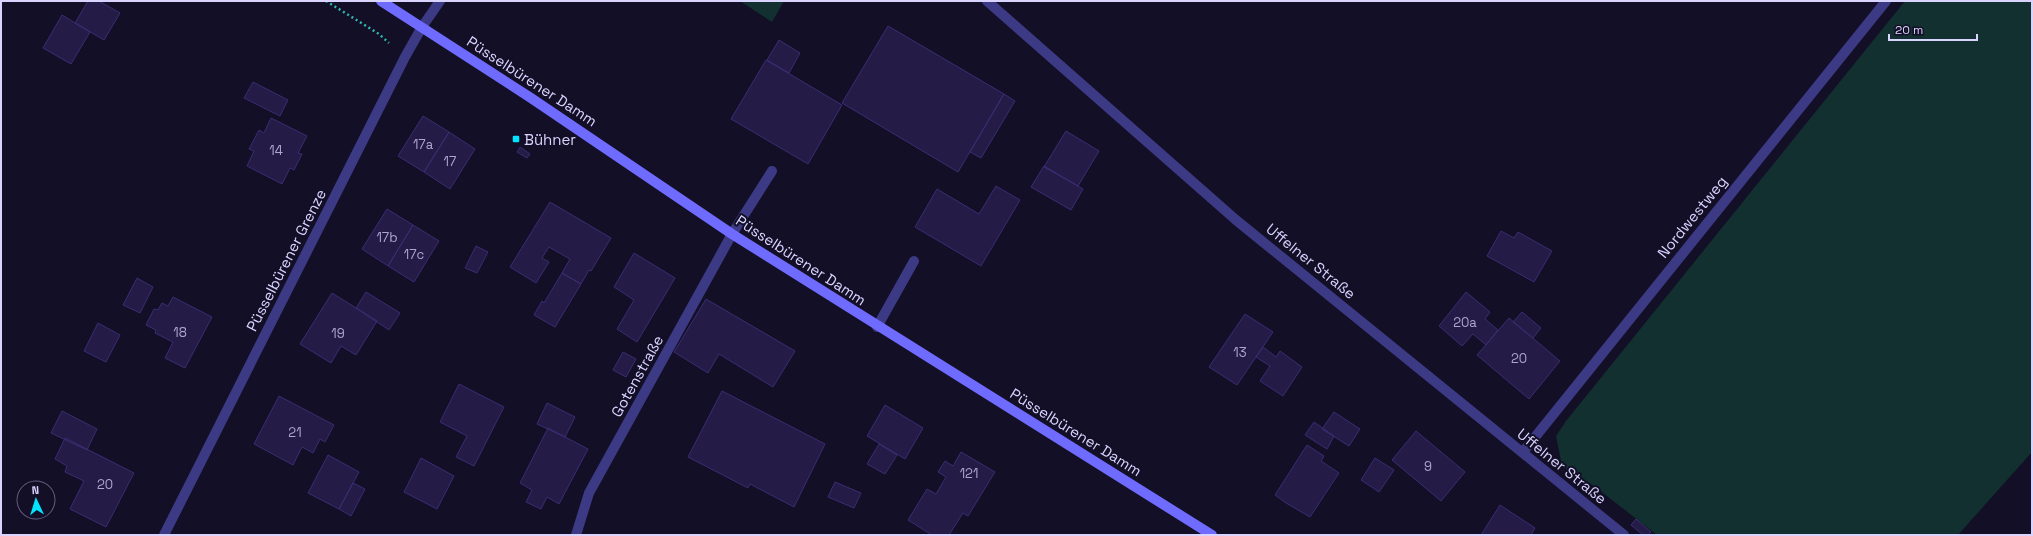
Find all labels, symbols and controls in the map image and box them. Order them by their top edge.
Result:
scale bar [1889,16,1977,42]
text: 20 m [1895,22,1923,38]
street label: Püsselbürener Damm [463,32,601,130]
place label: Bühner [524,130,576,149]
marker: Bühner [511,134,521,144]
house number: 17a [413,136,434,153]
house number: 14 [269,142,283,159]
house number: 17 [444,153,456,170]
street label: Nordwestweg [1653,172,1731,262]
street label: Püsselbürener Grenze [242,186,330,334]
street label: Püsselbürener Damm [732,211,870,309]
street label: Uffelner Straße [1262,219,1360,303]
house number: 17b [376,229,398,246]
house number: 17c [404,246,424,263]
house number: 20a [1453,314,1477,331]
house number: 18 [173,324,187,341]
house number: 19 [331,325,345,342]
street label: Gotenstraße [607,332,667,420]
house number: 13 [1233,344,1247,361]
house number: 20 [1511,350,1527,367]
street label: Püsselbürener Damm [1007,384,1145,480]
house number: 21 [288,424,302,441]
street label: Uffelner Straße [1513,424,1611,508]
house number: 9 [1424,458,1432,475]
house number: 121 [960,465,978,482]
house number: 20 [97,476,113,493]
north arrow [16,480,56,520]
text: N [31,483,39,497]

